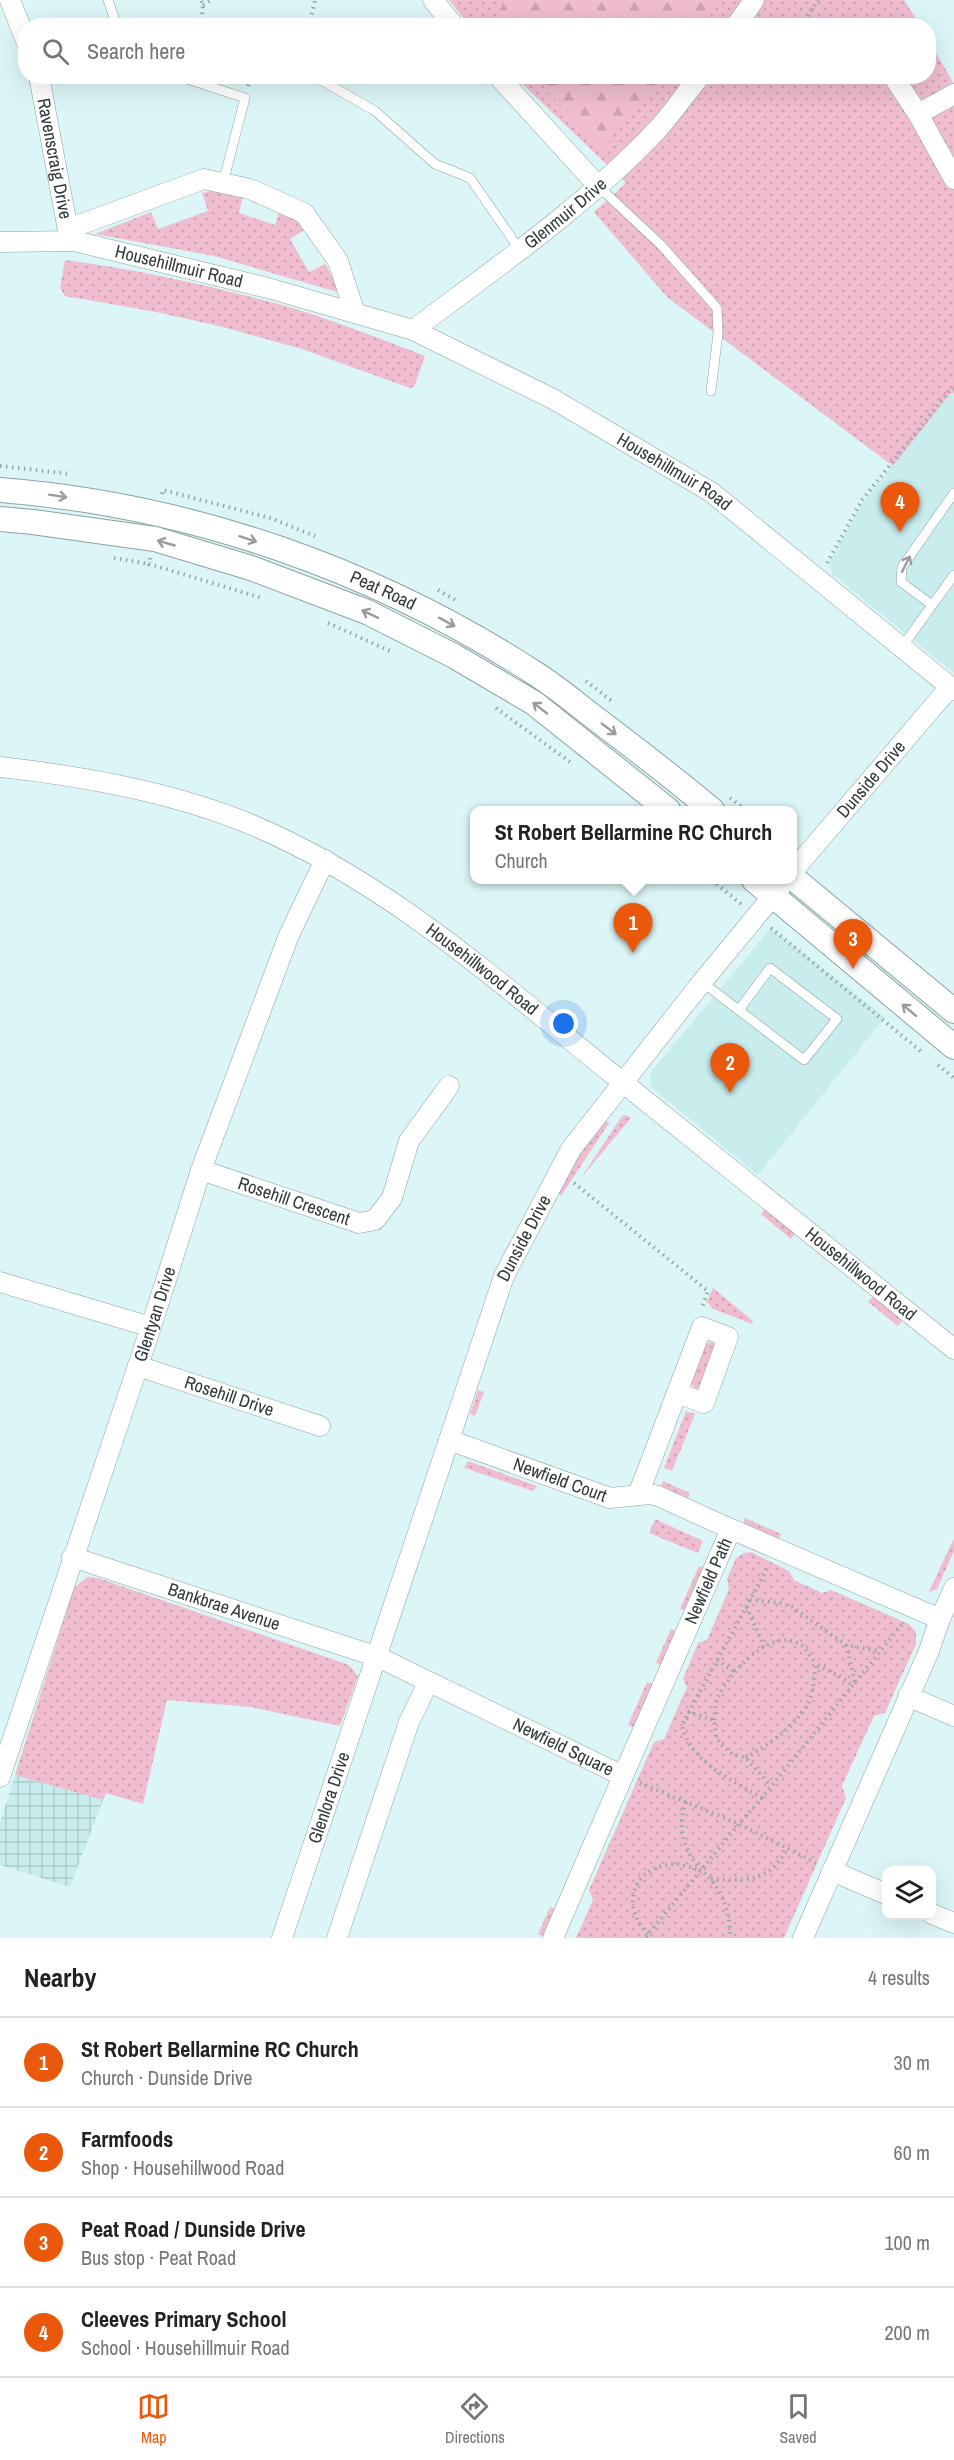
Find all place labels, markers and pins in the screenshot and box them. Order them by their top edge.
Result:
pin: 4 [880,482,920,532]
pin: 1 [614,904,652,953]
pin: 3 [834,920,872,969]
pin: 2 [710,1044,750,1093]

